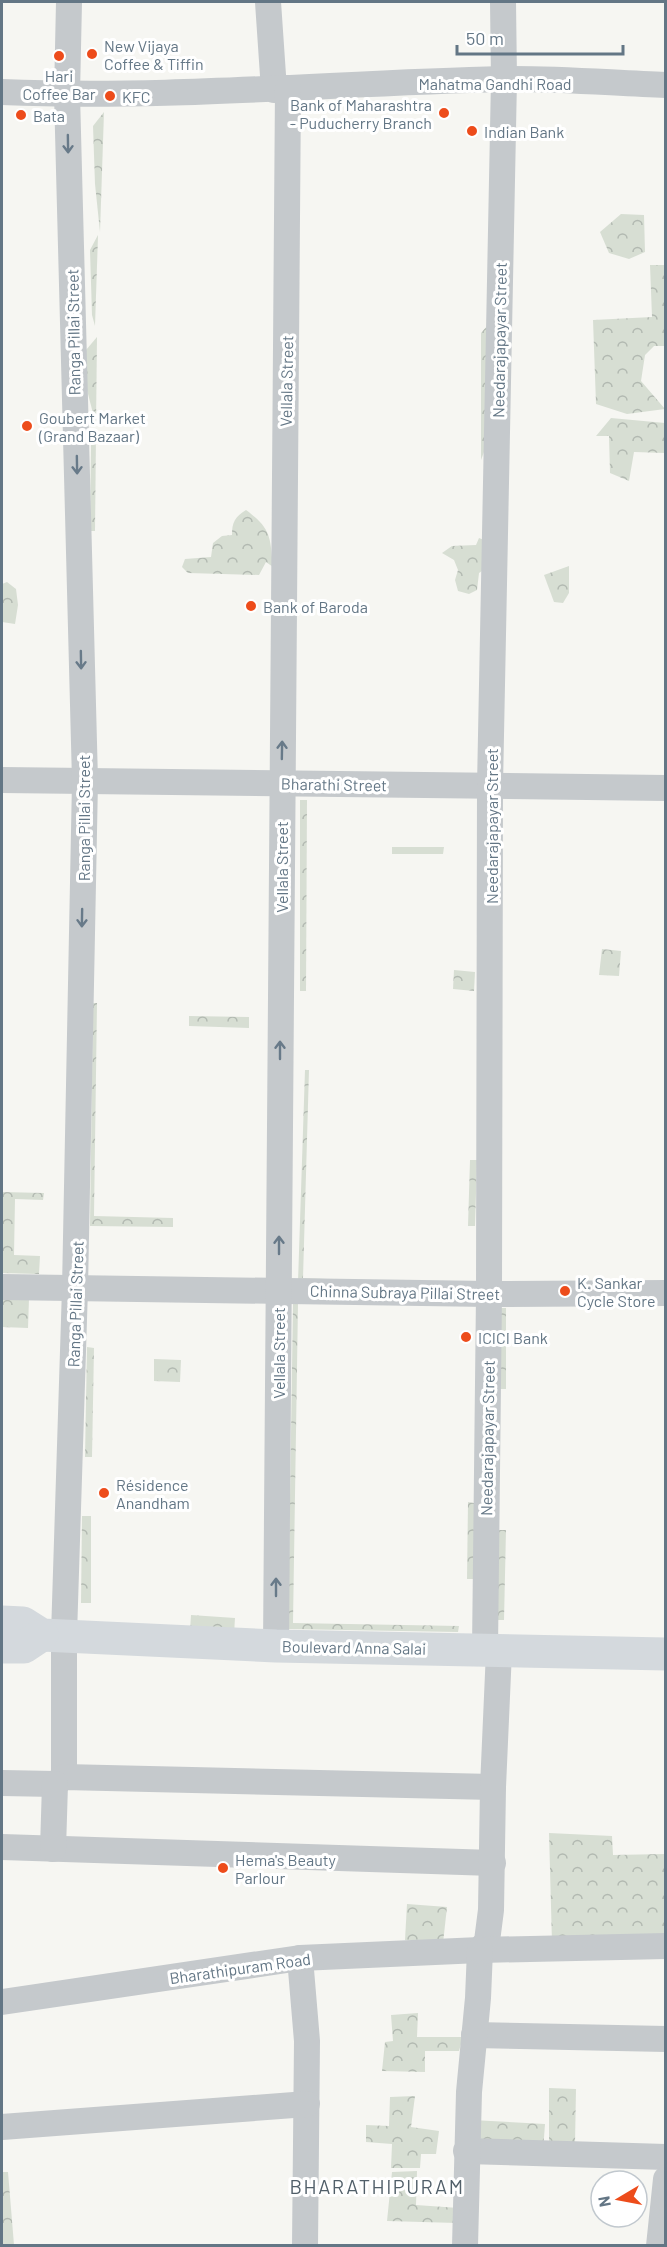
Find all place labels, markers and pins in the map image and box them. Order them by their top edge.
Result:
place label: New Vijaya Coffee & Tiffin [104,36,204,73]
marker: New Vijaya Coffee & Tiffin [85,47,99,61]
marker: Hari Coffee Bar [52,49,66,63]
place label: Hari Coffee Bar [22,66,96,103]
place label: KFC [122,87,151,106]
marker: KFC [103,89,117,103]
place label: Bank of Maharashtra - Puducherry Branch [290,95,432,132]
place label: Bata [33,106,65,125]
marker: Bank of Maharashtra - Puducherry Branch [437,106,451,120]
marker: Bata [14,108,28,122]
place label: Indian Bank [484,122,564,141]
marker: Indian Bank [465,124,479,138]
place label: Goubert Market (Grand Bazaar) [38,408,146,445]
marker: Goubert Market (Grand Bazaar) [20,419,34,433]
place label: Bank of Baroda [263,597,368,616]
marker: Bank of Baroda [244,599,258,613]
place label: K. Sankar Cycle Store [577,1273,655,1310]
marker: K. Sankar Cycle Store [558,1284,572,1298]
place label: ICICI Bank [478,1328,548,1347]
marker: ICICI Bank [459,1330,473,1344]
place label: Résidence Anandham [116,1475,190,1512]
marker: Résidence Anandham [97,1486,111,1500]
place label: Hema's Beauty Parlour [235,1850,337,1887]
marker: Hema's Beauty Parlour [216,1861,230,1875]

